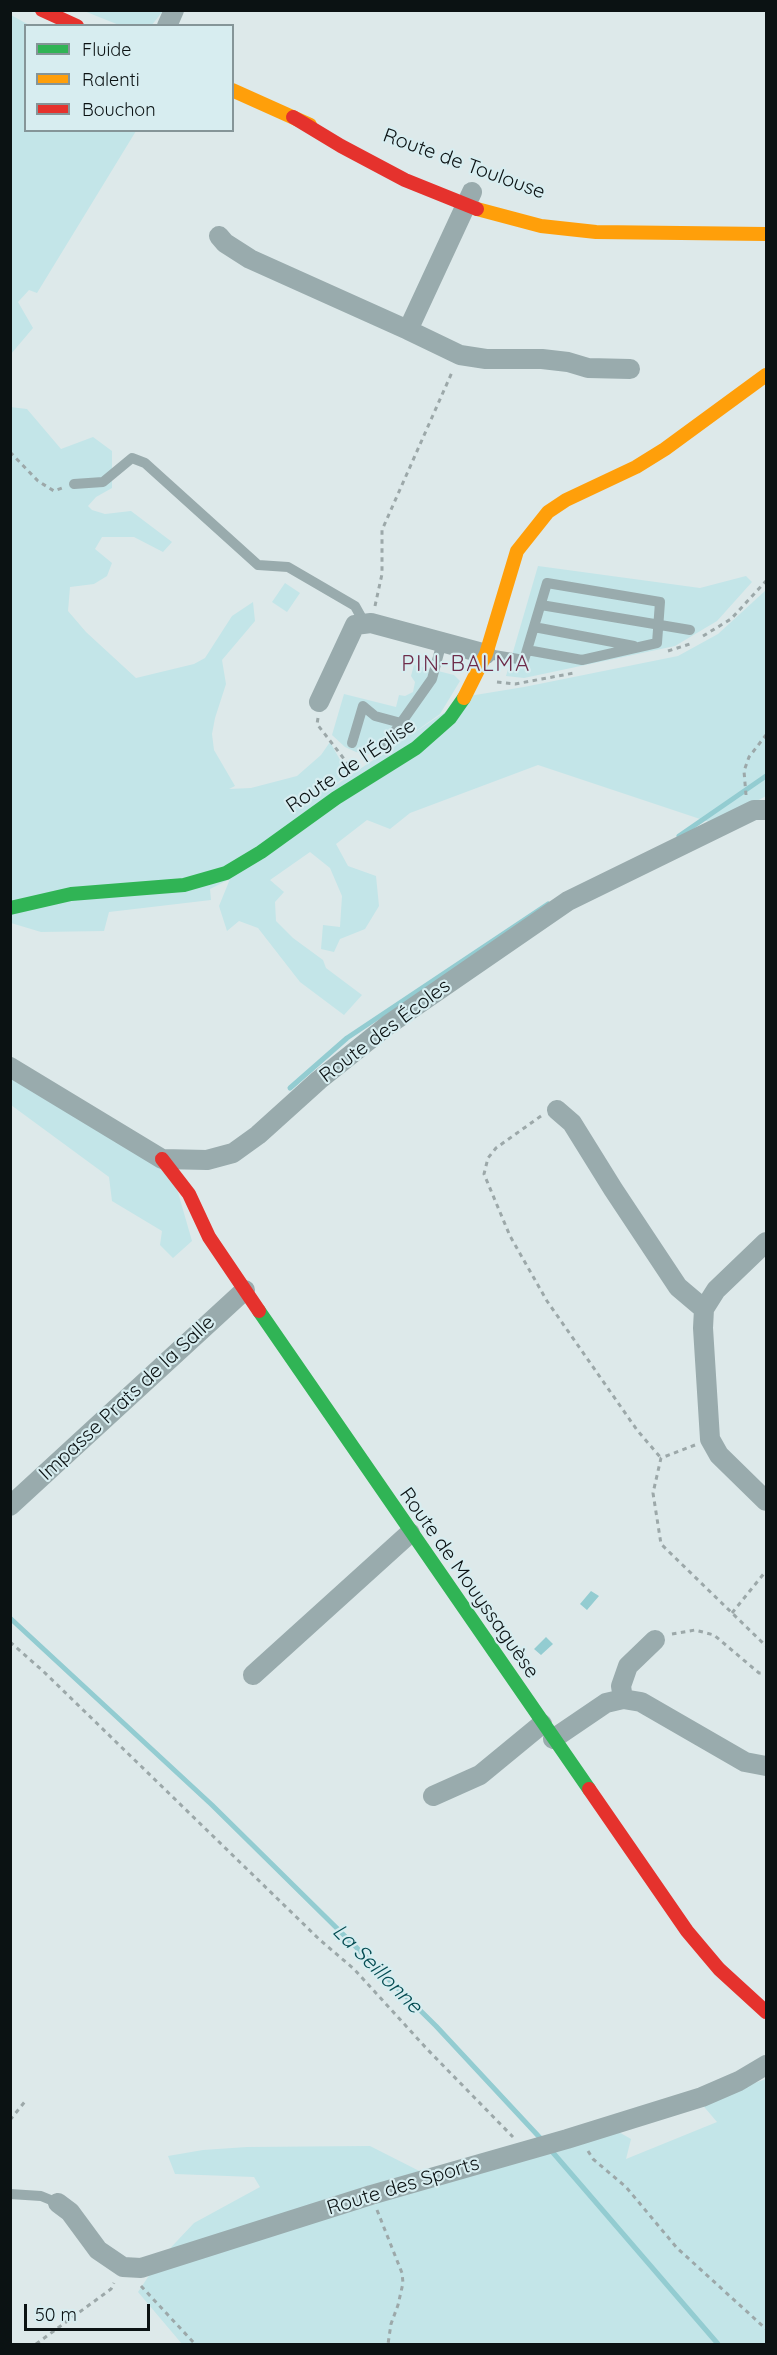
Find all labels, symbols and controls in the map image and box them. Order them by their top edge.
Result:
legend [24,24,234,132]
text: Fluide [82,38,131,61]
text: Ralenti [82,68,140,91]
text: Bouchon [82,98,156,121]
street label: Route de Toulouse [380,124,548,204]
district label: PIN-BALMA [401,651,531,677]
street label: Route de l'Église [282,714,420,818]
street label: Route des Écoles [315,974,455,1088]
street label: Impasse Prats de la Salle [34,1310,220,1486]
street label: Route de Mouyssaguèse [394,1483,544,1683]
water label: La Seillonne [327,1919,427,2019]
street label: Route des Sports [324,2151,482,2221]
scale bar [27,2292,153,2330]
text: 50 m [35,2303,77,2326]

